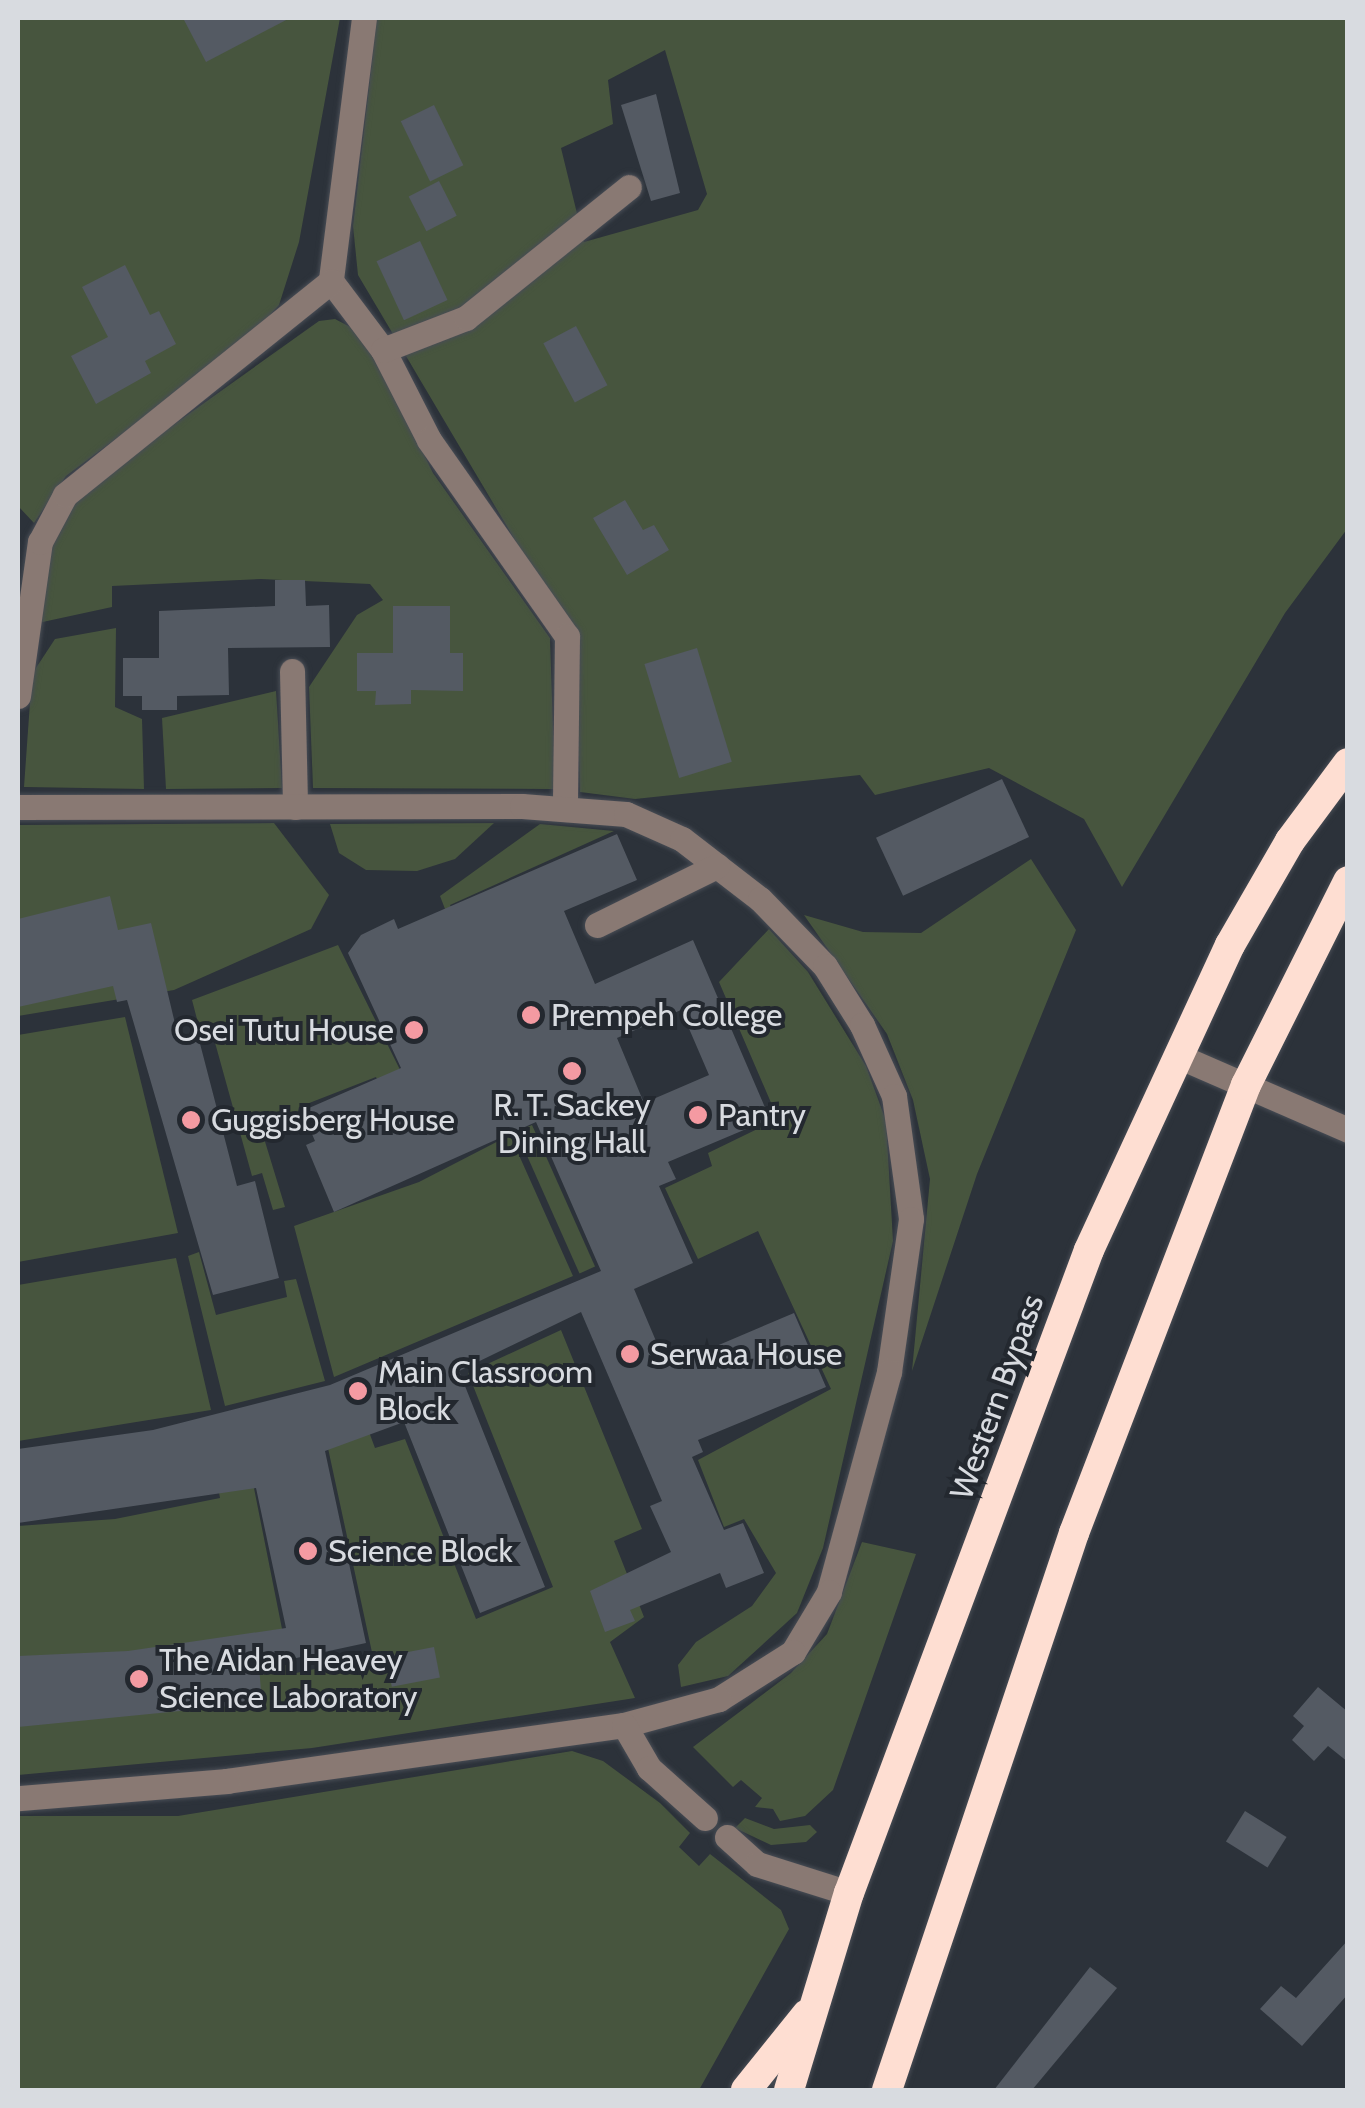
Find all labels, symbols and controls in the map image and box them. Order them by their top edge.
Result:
place label: Prempeh College [551,996,782,1034]
marker: Prempeh College [520,1004,542,1026]
place label: Osei Tutu House [174,1011,394,1049]
marker: Osei Tutu House [403,1019,425,1041]
marker: R. T. Sackey Dining Hall [561,1060,583,1082]
place label: R. T. Sackey Dining Hall [493,1087,651,1162]
place label: Pantry [718,1096,806,1134]
place label: Guggisberg House [211,1101,455,1139]
marker: Pantry [687,1104,709,1126]
marker: Guggisberg House [180,1109,202,1131]
street label: Western Bypass [942,1289,1052,1505]
place label: Serwaa House [650,1335,842,1373]
marker: Serwaa House [619,1343,641,1365]
place label: Main Classroom Block [378,1354,593,1429]
marker: Main Classroom Block [347,1380,369,1402]
place label: Science Block [328,1532,513,1570]
marker: Science Block [297,1540,319,1562]
place label: The Aidan Heavey Science Laboratory [159,1642,417,1717]
marker: The Aidan Heavey Science Laboratory [128,1668,150,1690]

